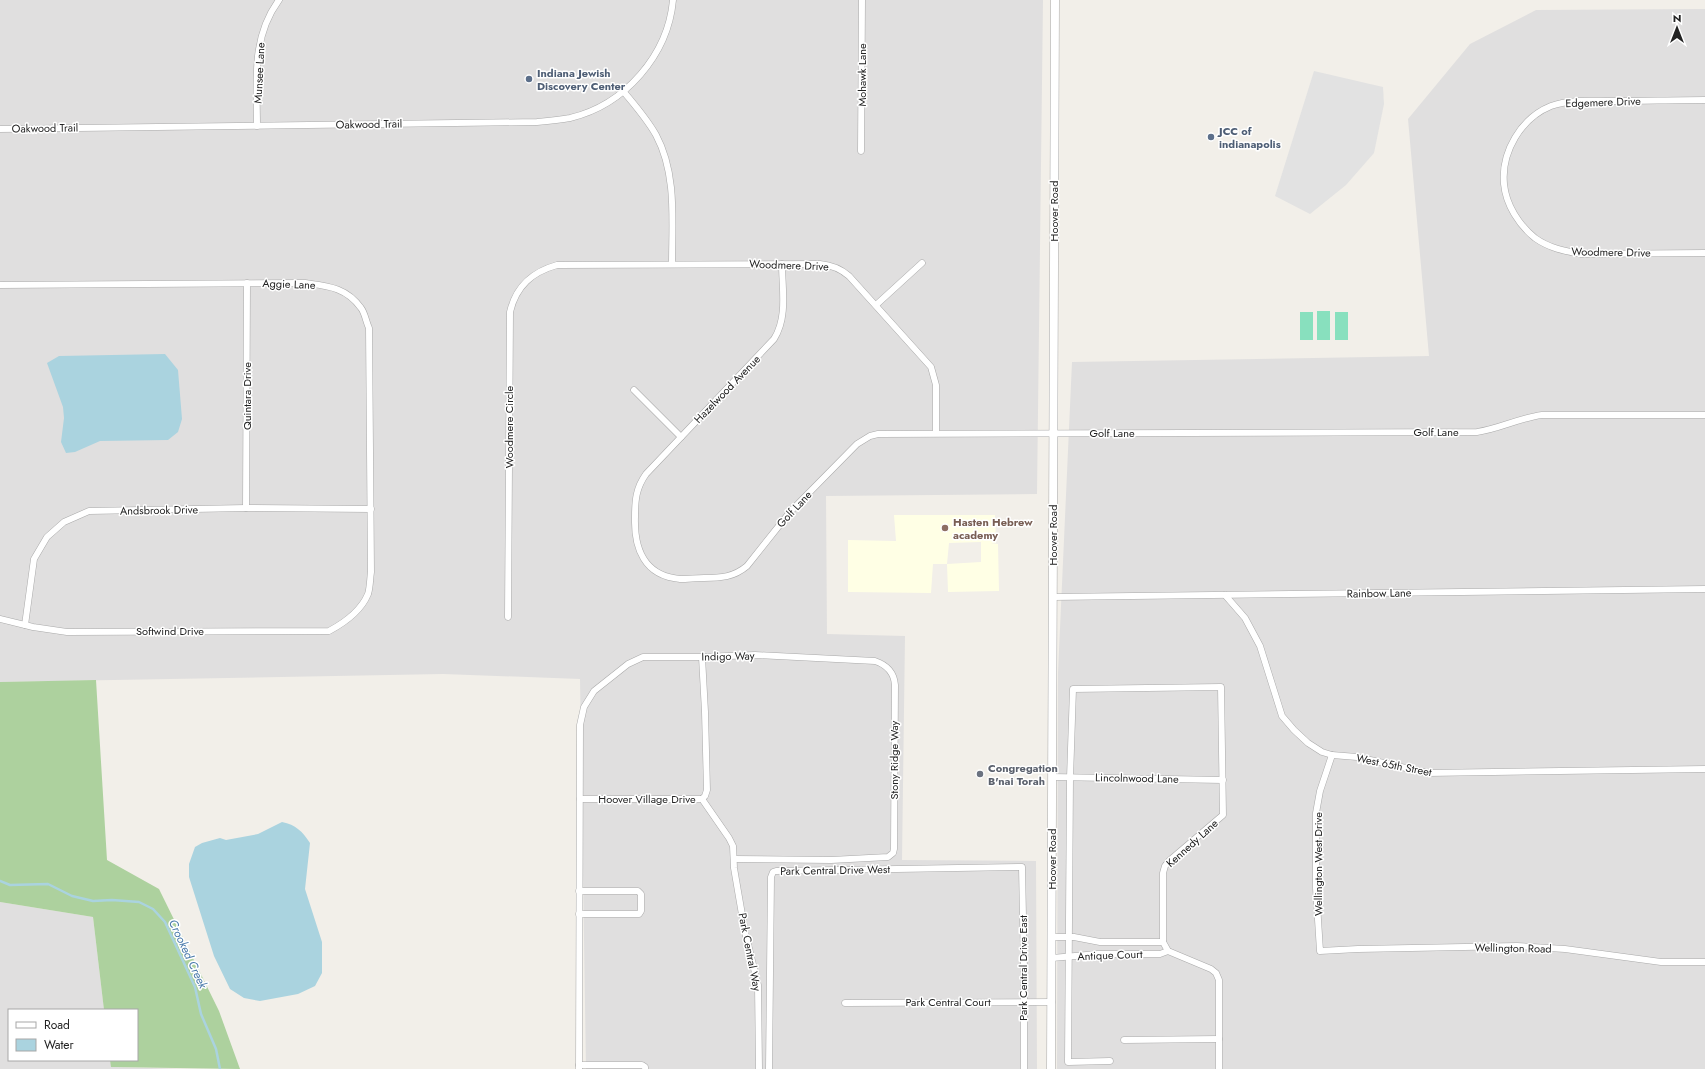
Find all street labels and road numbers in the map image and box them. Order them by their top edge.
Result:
street label: Munsee Lane [249,42,269,104]
street label: Mohawk Lane [854,43,870,107]
street label: Edgemere Drive [1565,93,1641,111]
street label: Oakwood Trail [336,115,402,133]
street label: Oakwood Trail [12,119,78,137]
street label: Hoover Road [1046,181,1062,241]
street label: Woodmere Drive [1571,243,1651,261]
street label: Woodmere Drive [749,256,829,274]
street label: Aggie Lane [262,275,316,293]
street label: Hazelwood Avenue [690,351,764,427]
street label: Quintara Drive [239,362,255,430]
street label: Woodmere Circle [501,385,517,468]
street label: Golf Lane [1413,424,1459,440]
street label: Golf Lane [1089,425,1135,441]
street label: Golf Lane [773,487,815,531]
street label: Andsbrook Drive [120,501,199,519]
street label: Hoover Road [1045,505,1061,565]
street label: Rainbow Lane [1347,584,1412,602]
street label: Softwind Drive [136,623,204,639]
street label: Indigo Way [701,648,755,664]
street label: Stony Ridge Way [886,720,902,799]
street label: West 65th Street [1355,750,1433,780]
street label: Lincolnwood Lane [1095,769,1179,787]
street label: Hoover Village Drive [598,791,696,807]
street label: Wellington West Drive [1310,812,1326,916]
street label: Kennedy Lane [1163,815,1222,871]
street label: Hoover Road [1044,829,1060,889]
street label: Park Central Drive West [780,861,890,879]
street label: Park Central Way [735,912,765,993]
street label: Park Central Drive East [1015,915,1031,1021]
street label: Wellington Road [1474,939,1552,957]
street label: Antique Court [1077,946,1143,964]
street label: Park Central Court [905,994,991,1010]

